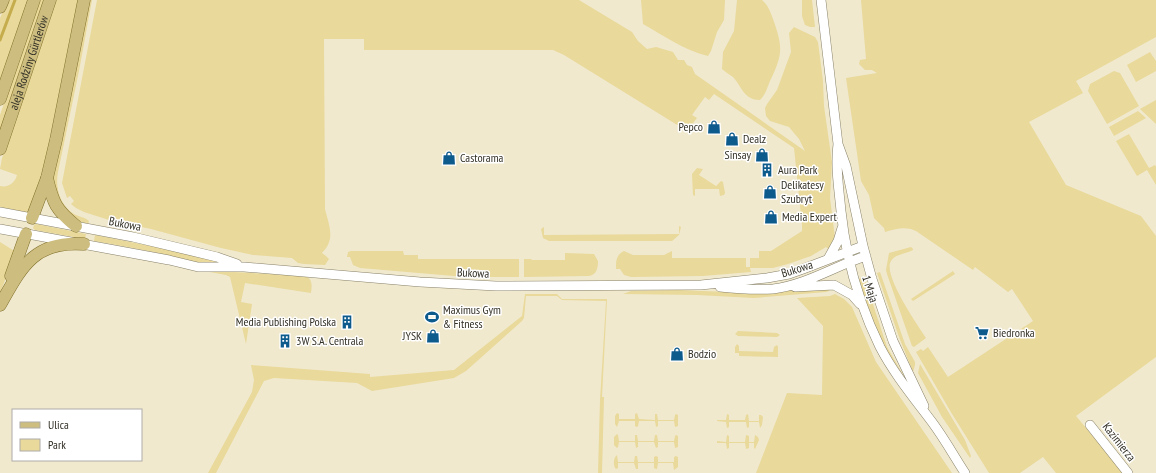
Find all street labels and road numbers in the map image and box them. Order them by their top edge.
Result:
street label: aleja Rodziny Gürtlerów [6,13,52,112]
street label: Bukowa [108,213,143,234]
street label: Bukowa [779,257,815,280]
street label: Bukowa [456,264,490,281]
street label: 1 Maja [859,273,882,305]
street label: Kazimierza [1100,419,1139,464]

